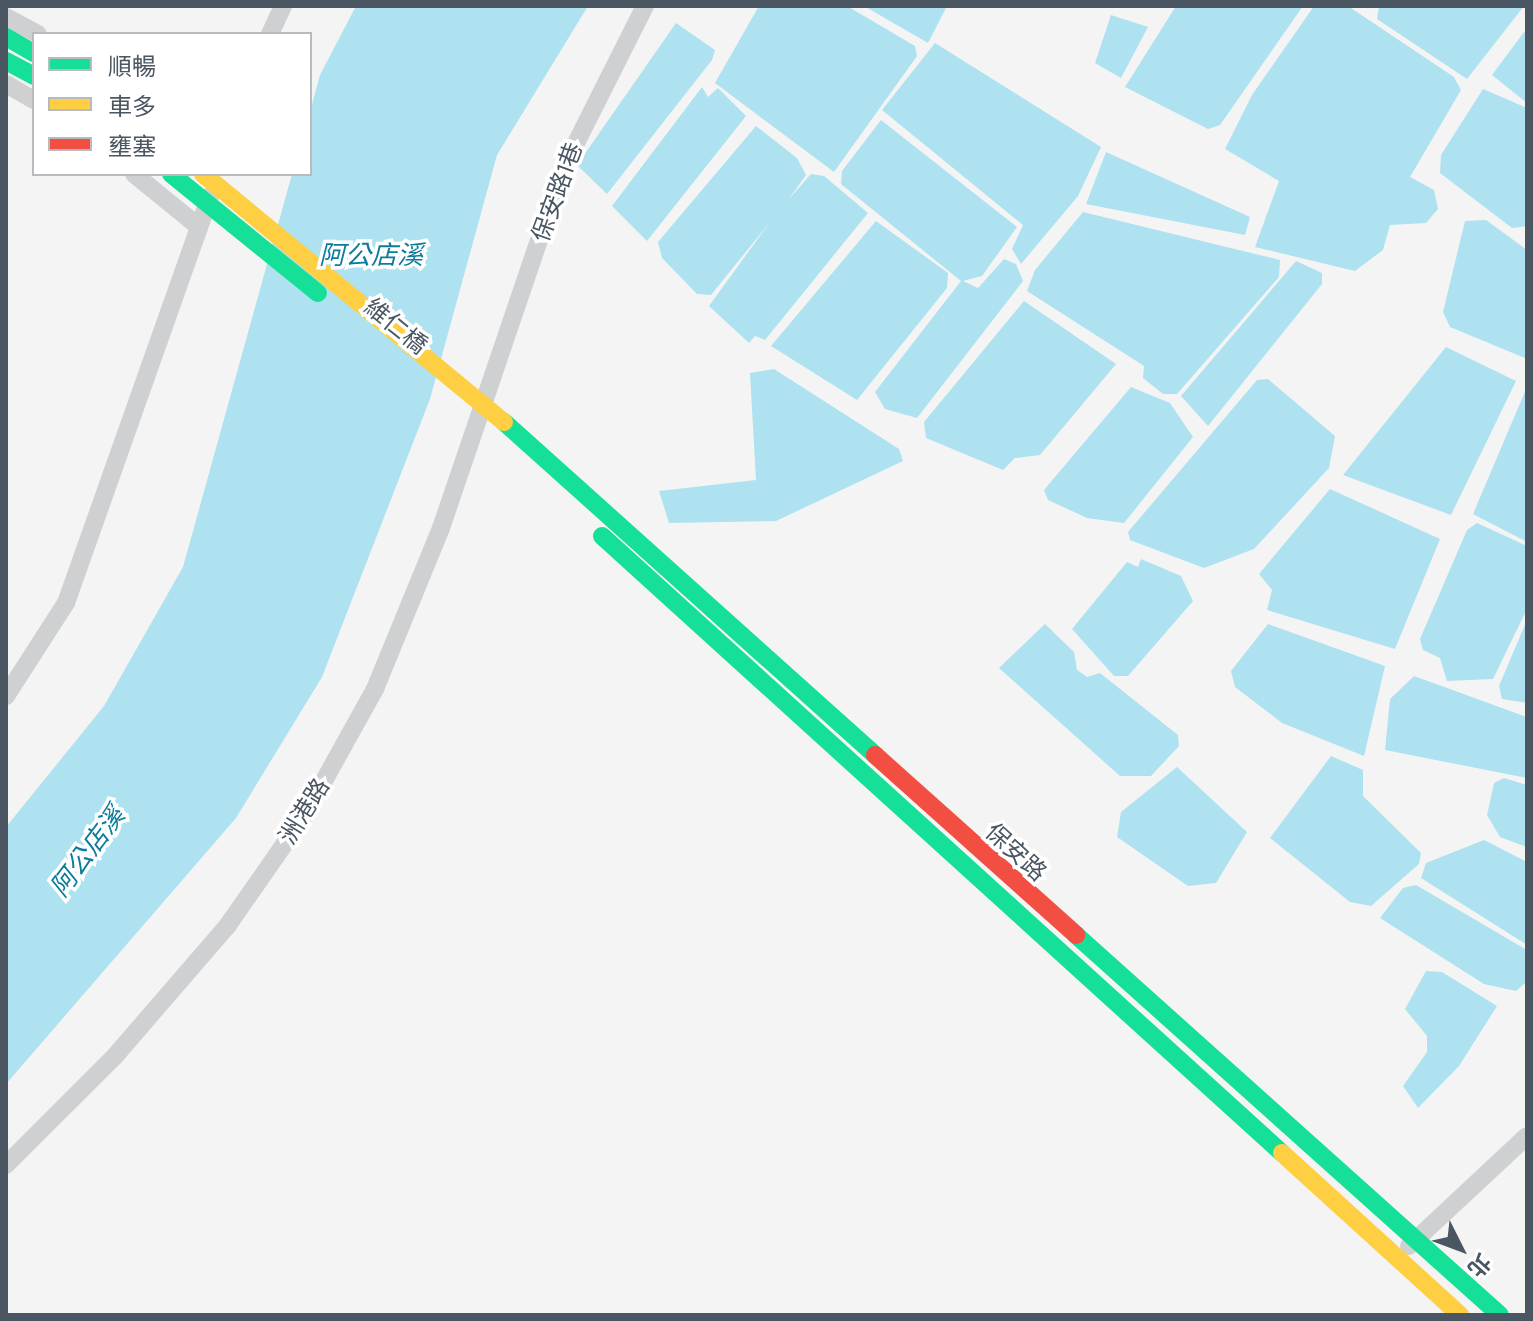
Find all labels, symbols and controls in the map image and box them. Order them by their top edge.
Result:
legend [32,32,312,176]
text: 順暢 [108,51,156,82]
text: 車多 [108,91,156,122]
text: 壅塞 [108,131,156,162]
street label: 保安路1巷 [526,138,588,246]
water label: 阿公店溪 [319,240,423,272]
street label: 維仁橋 [359,292,433,360]
street label: 洲港路 [273,773,335,849]
water label: 阿公店溪 [44,801,132,903]
street label: 保安路 [980,817,1052,887]
north arrow [1421,1209,1501,1289]
text: 北 [1461,1248,1497,1283]

